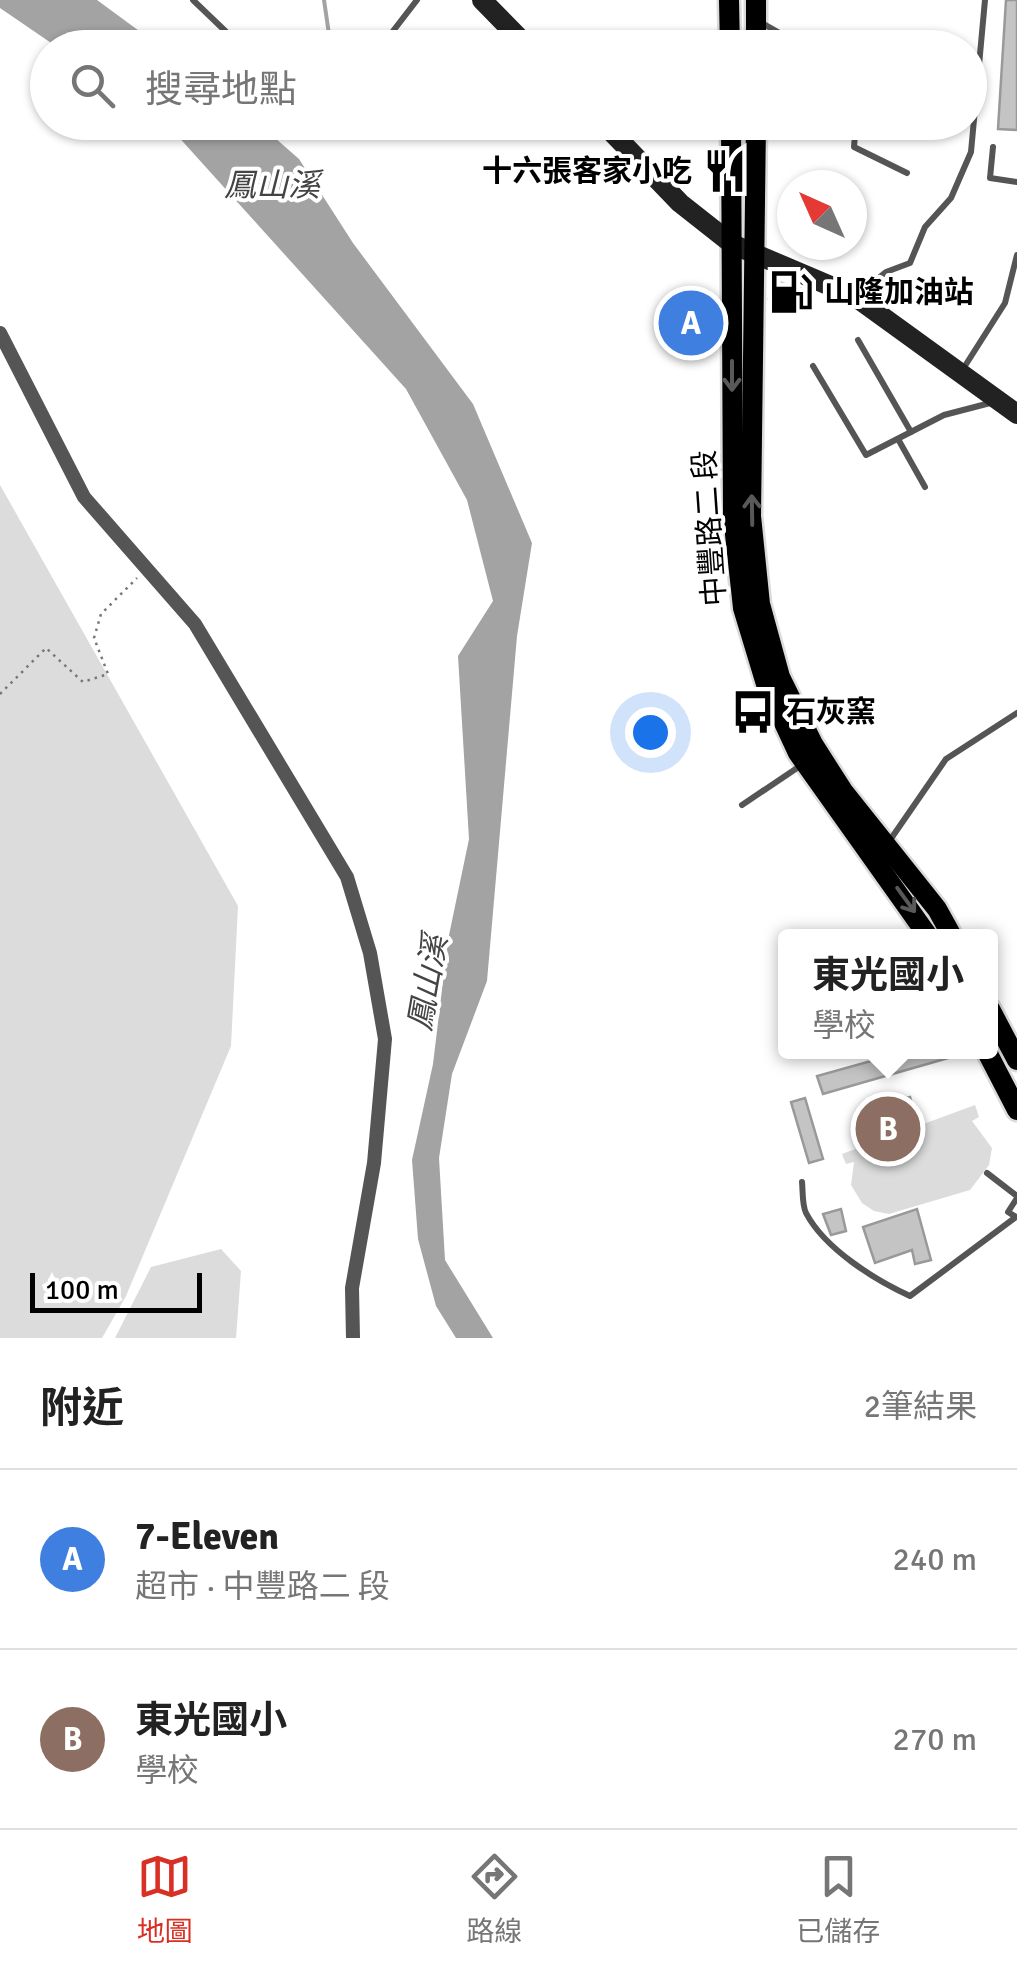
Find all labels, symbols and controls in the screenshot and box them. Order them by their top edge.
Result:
search box [30,30,987,140]
icon: search [65,58,120,113]
text: 搜尋地點 [145,66,297,113]
restaurant icon: 十六張客家小吃 [701,147,749,195]
place label: 十六張客家小吃 [482,153,692,190]
water label: 鳳山溪 [224,166,324,205]
north arrow [777,170,867,260]
fuel station icon: 山隆加油站 [767,268,815,316]
place label: 山隆加油站 [824,274,974,311]
pin: A [658,286,724,360]
one-way arrow [722,360,742,392]
street label: 中豐路二 段 [686,449,734,607]
one-way arrow [742,495,761,527]
bus stop icon: 石灰窯 [729,688,777,736]
place label: 石灰窯 [786,694,876,731]
your location [625,707,676,758]
one-way arrow [895,885,916,913]
water label: 鳳山溪 [400,928,456,1034]
popup [778,929,998,1059]
text: 東光國小 [812,952,964,999]
text: 學校 [812,1006,876,1045]
pin: B [856,1092,920,1166]
scale bar [30,1268,202,1312]
text: 100 m [45,1273,119,1307]
text: 附近 [40,1383,124,1434]
text: 2筆結果 [864,1387,977,1426]
text: 7-Eleven [135,1513,279,1560]
text: A [62,1540,83,1579]
text: 240 m [893,1540,977,1579]
text: 超市 · 中豐路二 段 [135,1567,390,1606]
text: 東光國小 [135,1697,287,1744]
text: B [63,1720,82,1759]
text: 270 m [893,1720,977,1759]
text: 學校 [135,1751,199,1790]
tab: 地圖 [137,1849,193,1949]
tab: 路線 [466,1849,522,1949]
tab: 已儲存 [796,1849,880,1949]

